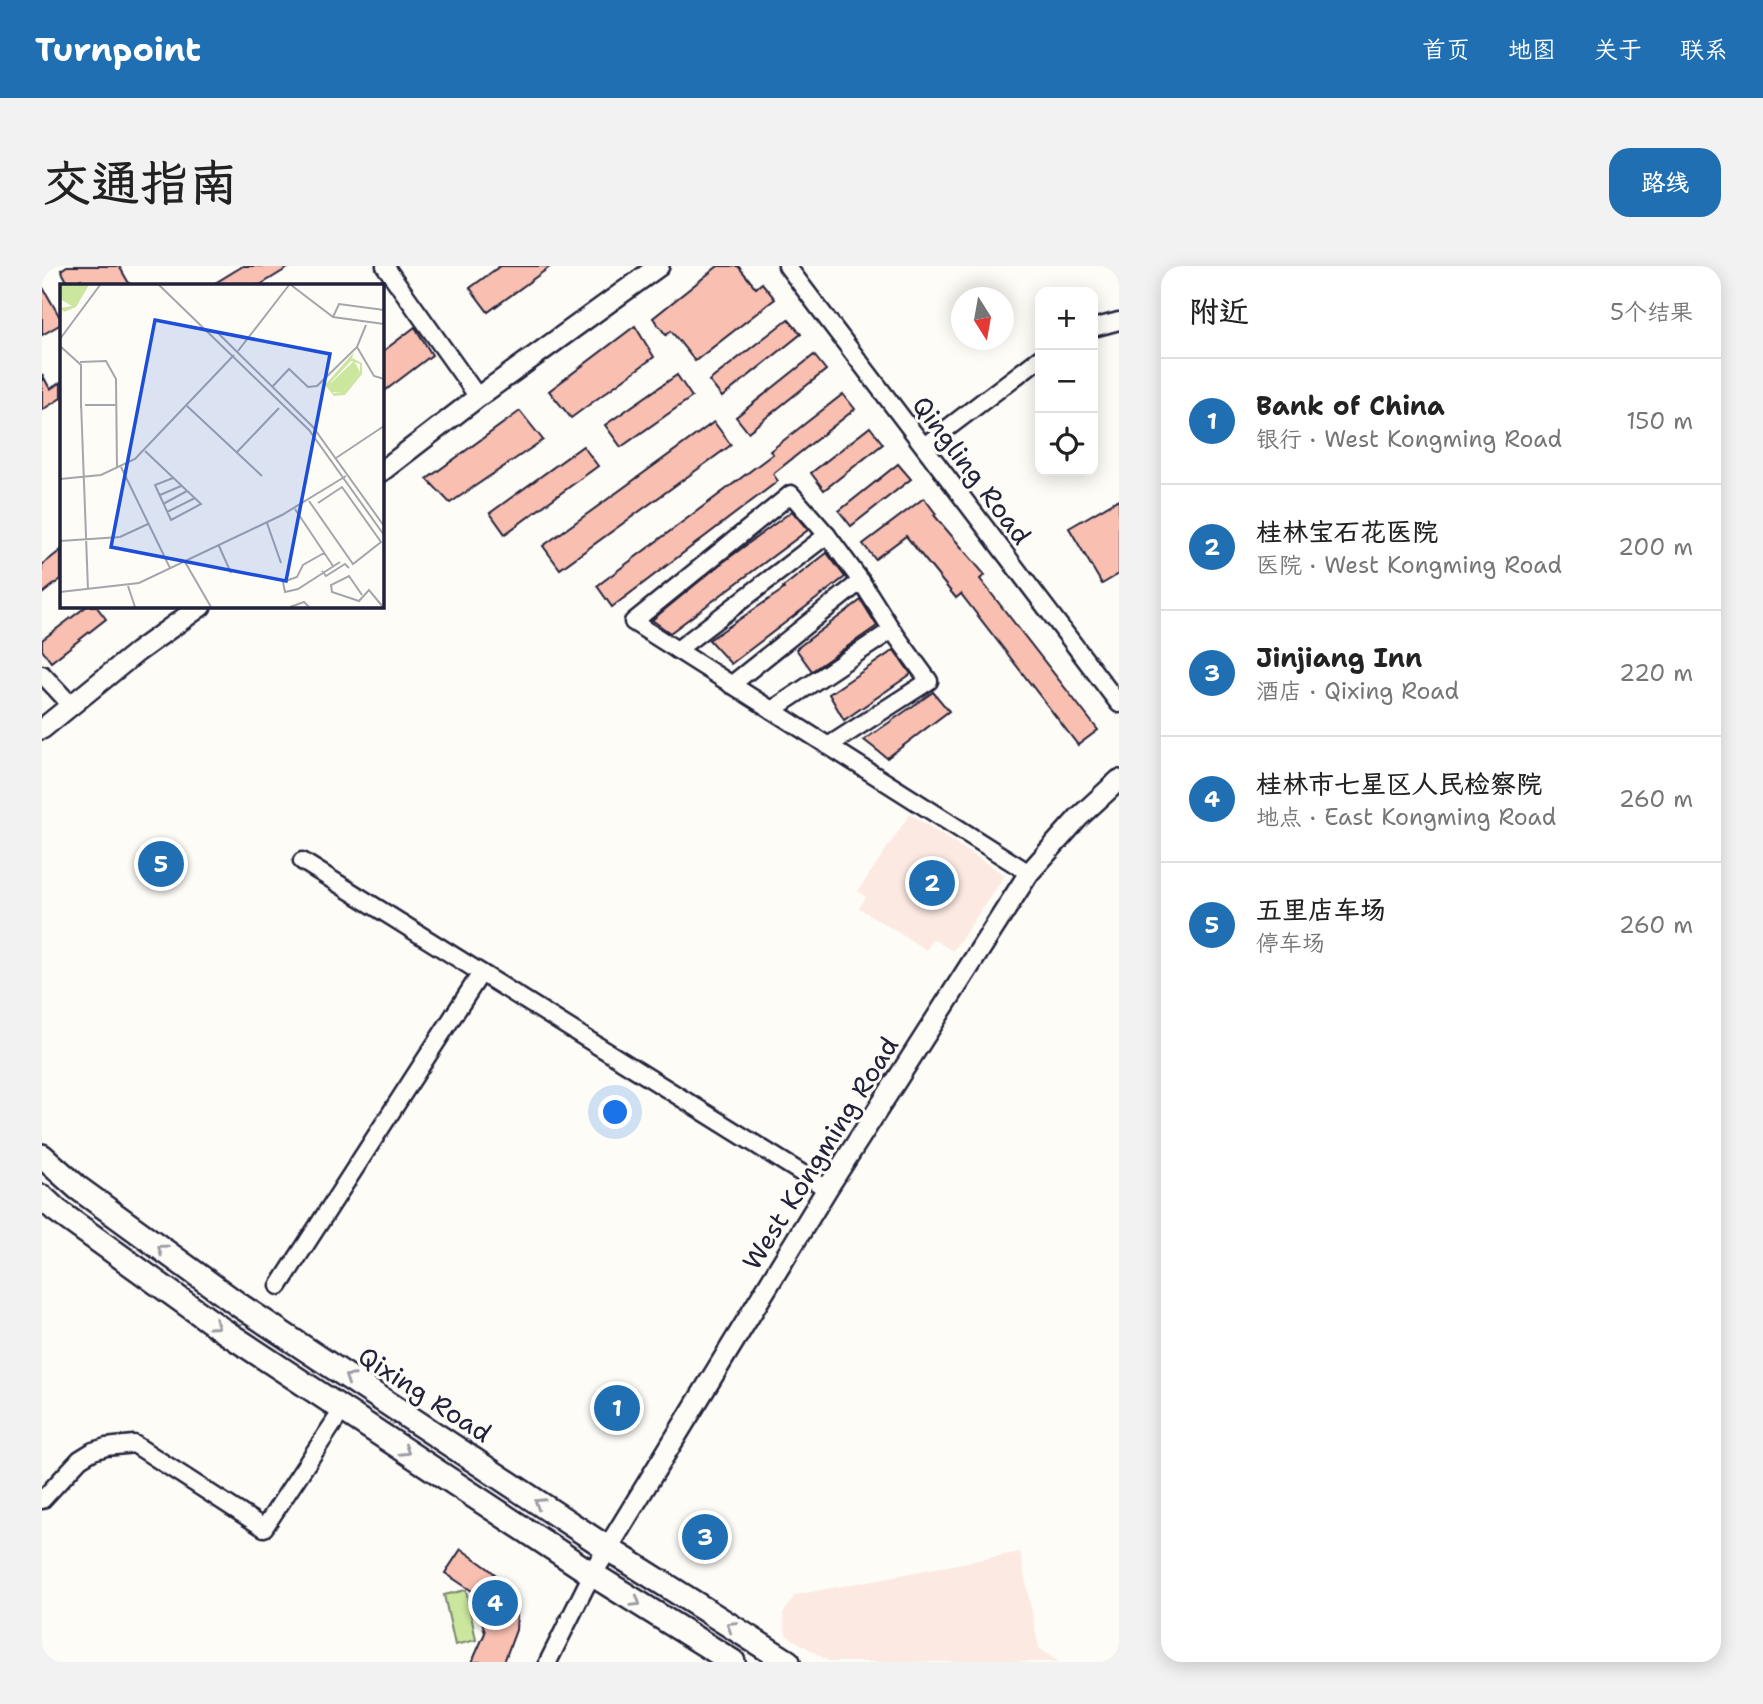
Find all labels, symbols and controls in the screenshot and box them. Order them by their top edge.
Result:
text: Turnpoint [35,27,201,72]
text: 首页 [1422,34,1470,66]
text: 地图 [1508,34,1556,66]
text: 关于 [1594,34,1642,66]
text: 联系 [1680,34,1728,66]
button: 路线 [1609,148,1721,217]
text: 交通指南 [42,150,238,216]
inset map [60,284,383,607]
north arrow [951,287,1014,350]
map controls [1035,287,1098,476]
button: + [1035,287,1098,350]
text: 附近 [1189,291,1249,332]
text: 5个结果 [1610,297,1693,327]
button: − [1035,350,1098,413]
text: Bank of China [1256,388,1445,423]
street label: Qingling Road [905,389,1039,551]
text: 1 [1207,406,1217,436]
text: 150 m [1626,406,1693,436]
button: locate [1035,413,1098,476]
text: 银行 · West Kongming Road [1256,424,1562,454]
text: 桂林宝石花医院 [1256,514,1438,549]
text: 2 [1204,532,1220,562]
text: 200 m [1618,532,1693,562]
text: 医院 · West Kongming Road [1256,550,1562,580]
text: Jinjiang Inn [1256,640,1422,675]
text: 3 [1204,658,1220,688]
text: 220 m [1619,658,1693,688]
text: 酒店 · Qixing Road [1256,676,1459,706]
text: 桂林市七星区人民检察院 [1256,766,1542,801]
text: 4 [1204,784,1220,814]
text: 260 m [1619,784,1693,814]
text: 地点 · East Kongming Road [1256,802,1556,832]
pin: 5 [138,838,184,890]
pin: 2 [909,857,955,909]
text: 五里店车场 [1256,892,1386,927]
text: 5 [1205,910,1219,940]
text: 260 m [1619,910,1693,940]
text: 停车场 [1256,928,1325,958]
street label: West Kongming Road [734,1030,906,1276]
your location [598,1095,632,1129]
one-way arrow [157,1245,169,1257]
one-way arrow [207,1317,220,1329]
street label: Qixing Road [352,1338,498,1450]
one-way arrow [344,1373,357,1386]
pin: 1 [594,1382,640,1434]
one-way arrow [397,1442,410,1455]
one-way arrow [534,1499,547,1511]
pin: 3 [682,1511,728,1563]
pin: 4 [472,1577,518,1629]
one-way arrow [629,1593,642,1606]
one-way arrow [725,1621,738,1634]

